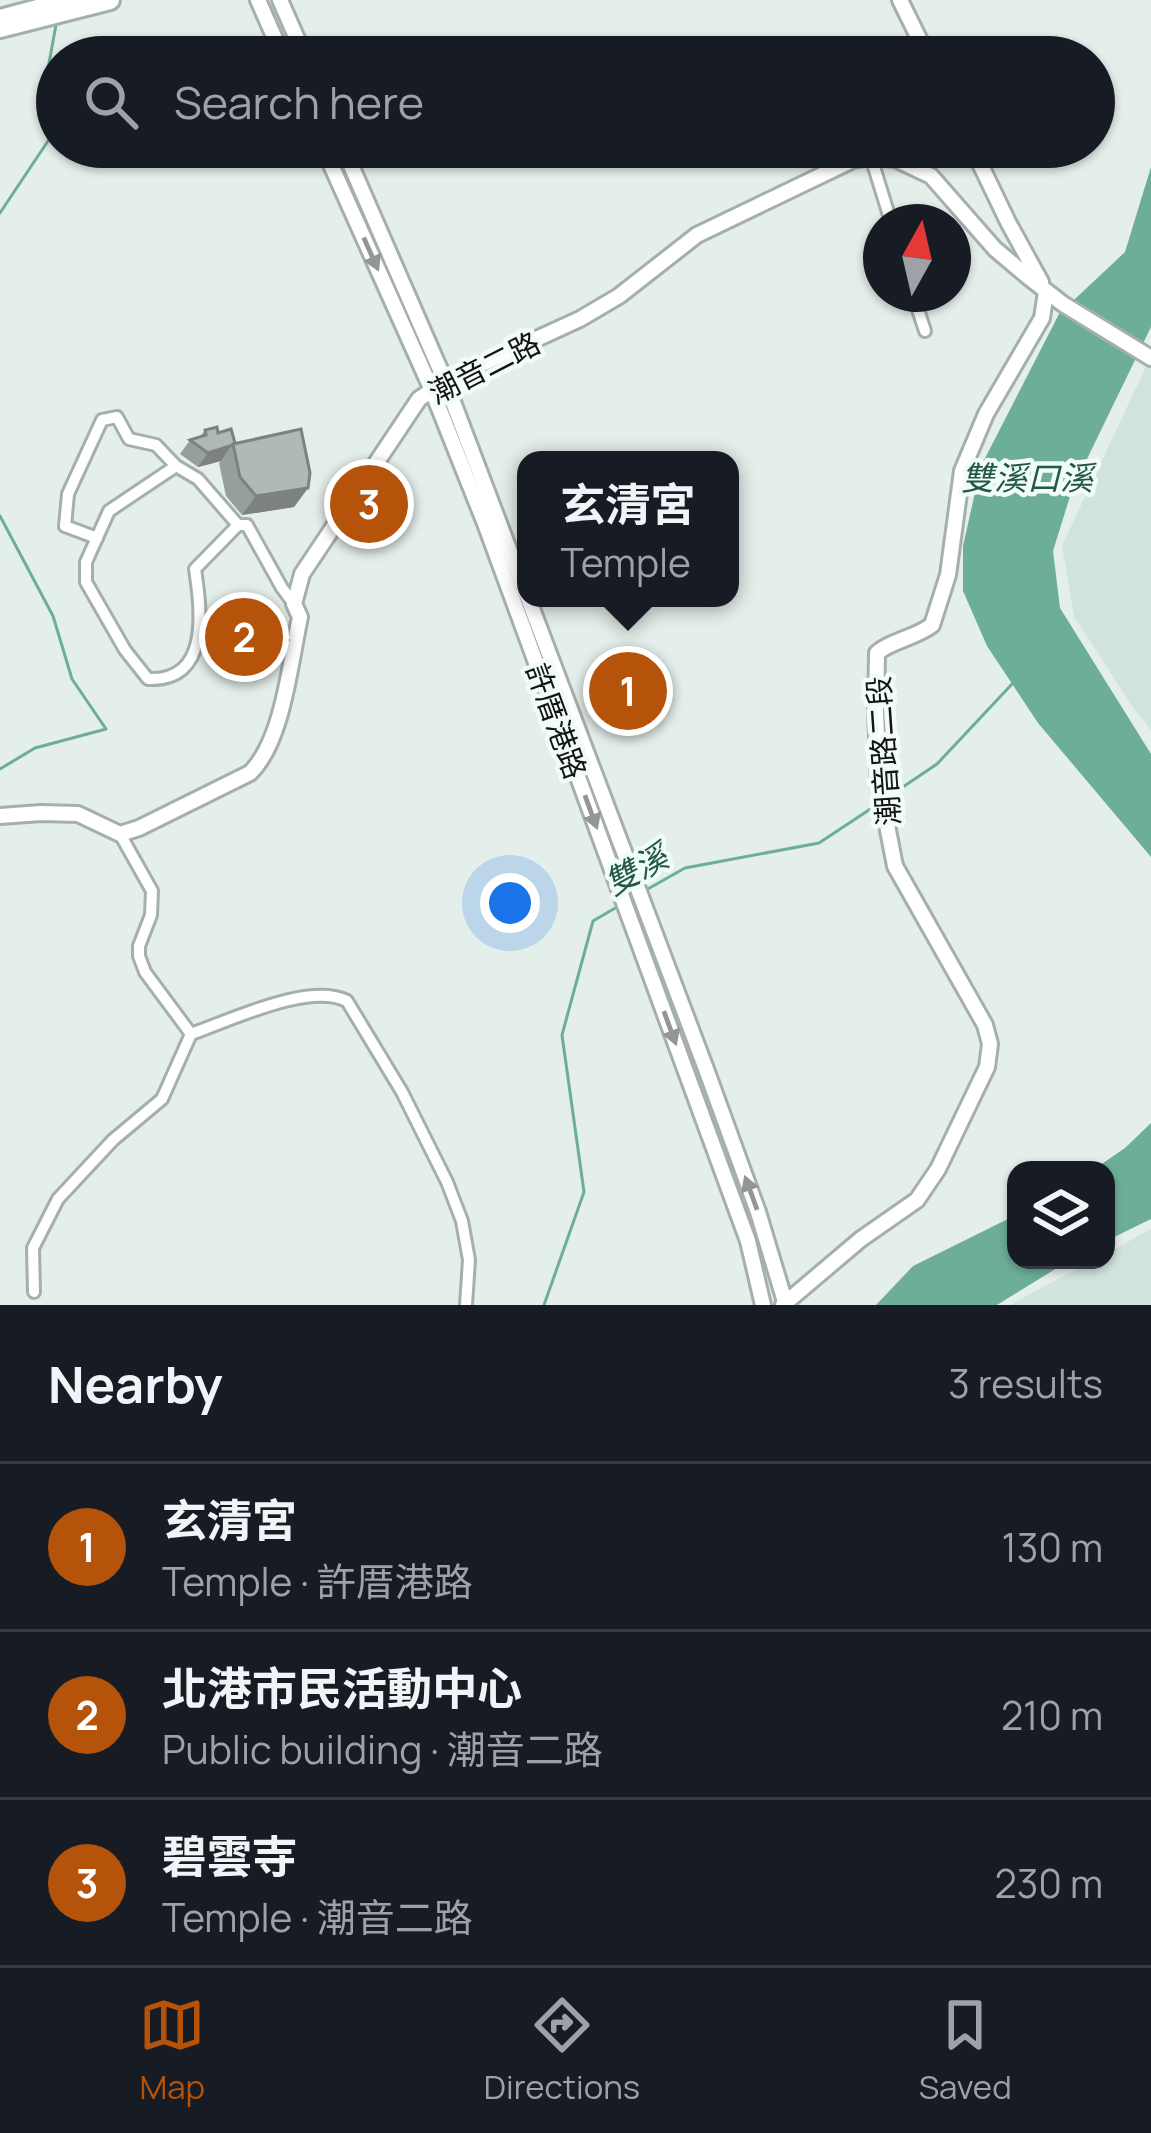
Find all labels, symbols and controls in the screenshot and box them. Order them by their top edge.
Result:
search box [36,36,1115,168]
icon: search [78,69,144,135]
text: Search here [174,71,424,133]
north arrow [863,204,971,312]
one-way arrow [362,237,382,272]
street label: 潮音二路 [421,321,547,413]
popup [517,451,739,607]
water label: 雙溪口溪 [961,455,1097,500]
pin: 3 [330,459,408,549]
text: 玄清宮 [560,473,696,535]
text: Temple [560,535,691,589]
pin: 2 [205,592,283,682]
pin: 1 [589,646,667,736]
street label: 許厝港路 [517,658,597,784]
street label: 潮音路二段 [857,675,909,827]
one-way arrow [583,794,601,830]
water label: 雙溪 [596,831,679,905]
your location [480,873,540,933]
one-way arrow [662,1011,680,1047]
map controls [1007,1161,1115,1269]
button: layers [1007,1161,1115,1269]
one-way arrow [741,1175,759,1211]
text: Nearby [48,1349,223,1418]
text: 3 results [948,1356,1103,1410]
text: 玄清宮 [162,1489,297,1551]
text: 1 [78,1520,96,1574]
text: 130 m [1002,1520,1103,1574]
text: Temple · 許厝港路 [162,1554,473,1608]
text: 北港市民活動中心 [162,1657,522,1719]
text: 2 [75,1688,99,1742]
text: 210 m [1001,1688,1103,1742]
text: Public building · 潮音二路 [162,1722,603,1776]
text: 碧雲寺 [162,1825,297,1887]
text: 3 [76,1856,98,1910]
text: 230 m [995,1856,1103,1910]
text: Temple · 潮音二路 [162,1890,473,1944]
tab: Map [139,1992,205,2109]
tab: Directions [484,1992,640,2109]
tab: Saved [919,1992,1012,2109]

